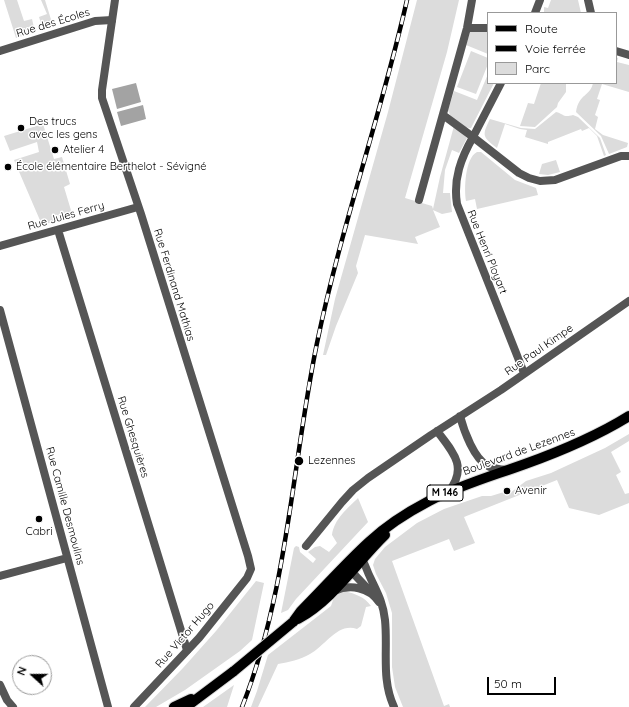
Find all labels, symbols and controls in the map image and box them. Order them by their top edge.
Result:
street label: Rue des Écoles [15,6,91,40]
legend [487,12,617,84]
text: Route [525,21,558,36]
text: Voie ferrée [525,41,586,56]
text: Parc [525,61,550,76]
place label: Des trucs avec les gens [29,115,97,141]
marker: Des trucs avec les gens [16,123,26,133]
place label: Atelier 4 [63,143,104,157]
marker: Atelier 4 [50,145,60,155]
place label: École élémentaire Berthelot - Sévigné [16,160,206,174]
marker: École élémentaire Berthelot - Sévigné [3,162,13,172]
street label: Rue Jules Ferry [26,199,106,233]
street label: Rue Henri Ployart [464,208,510,296]
street label: Rue Ferdinand Mathias [151,227,197,343]
street label: Rue Paul Kimpe [502,322,576,378]
street label: Rue Ghesquières [114,394,152,480]
street label: Boulevard de Lezennes [461,426,577,478]
street label: Rue Camille Desmoulins [43,445,87,567]
place label: Lezennes [308,454,356,468]
marker: Lezennes [293,455,305,467]
place label: Avenir [515,484,547,498]
road number: M 146 [427,485,463,501]
marker: Avenir [502,486,512,496]
marker: Cabri [34,514,44,524]
place label: Cabri [25,525,53,539]
street label: Rue Victor Hugo [153,599,217,671]
north arrow [12,655,52,695]
text: N [14,665,30,677]
scale bar [489,669,558,695]
text: 50 m [494,676,522,691]

